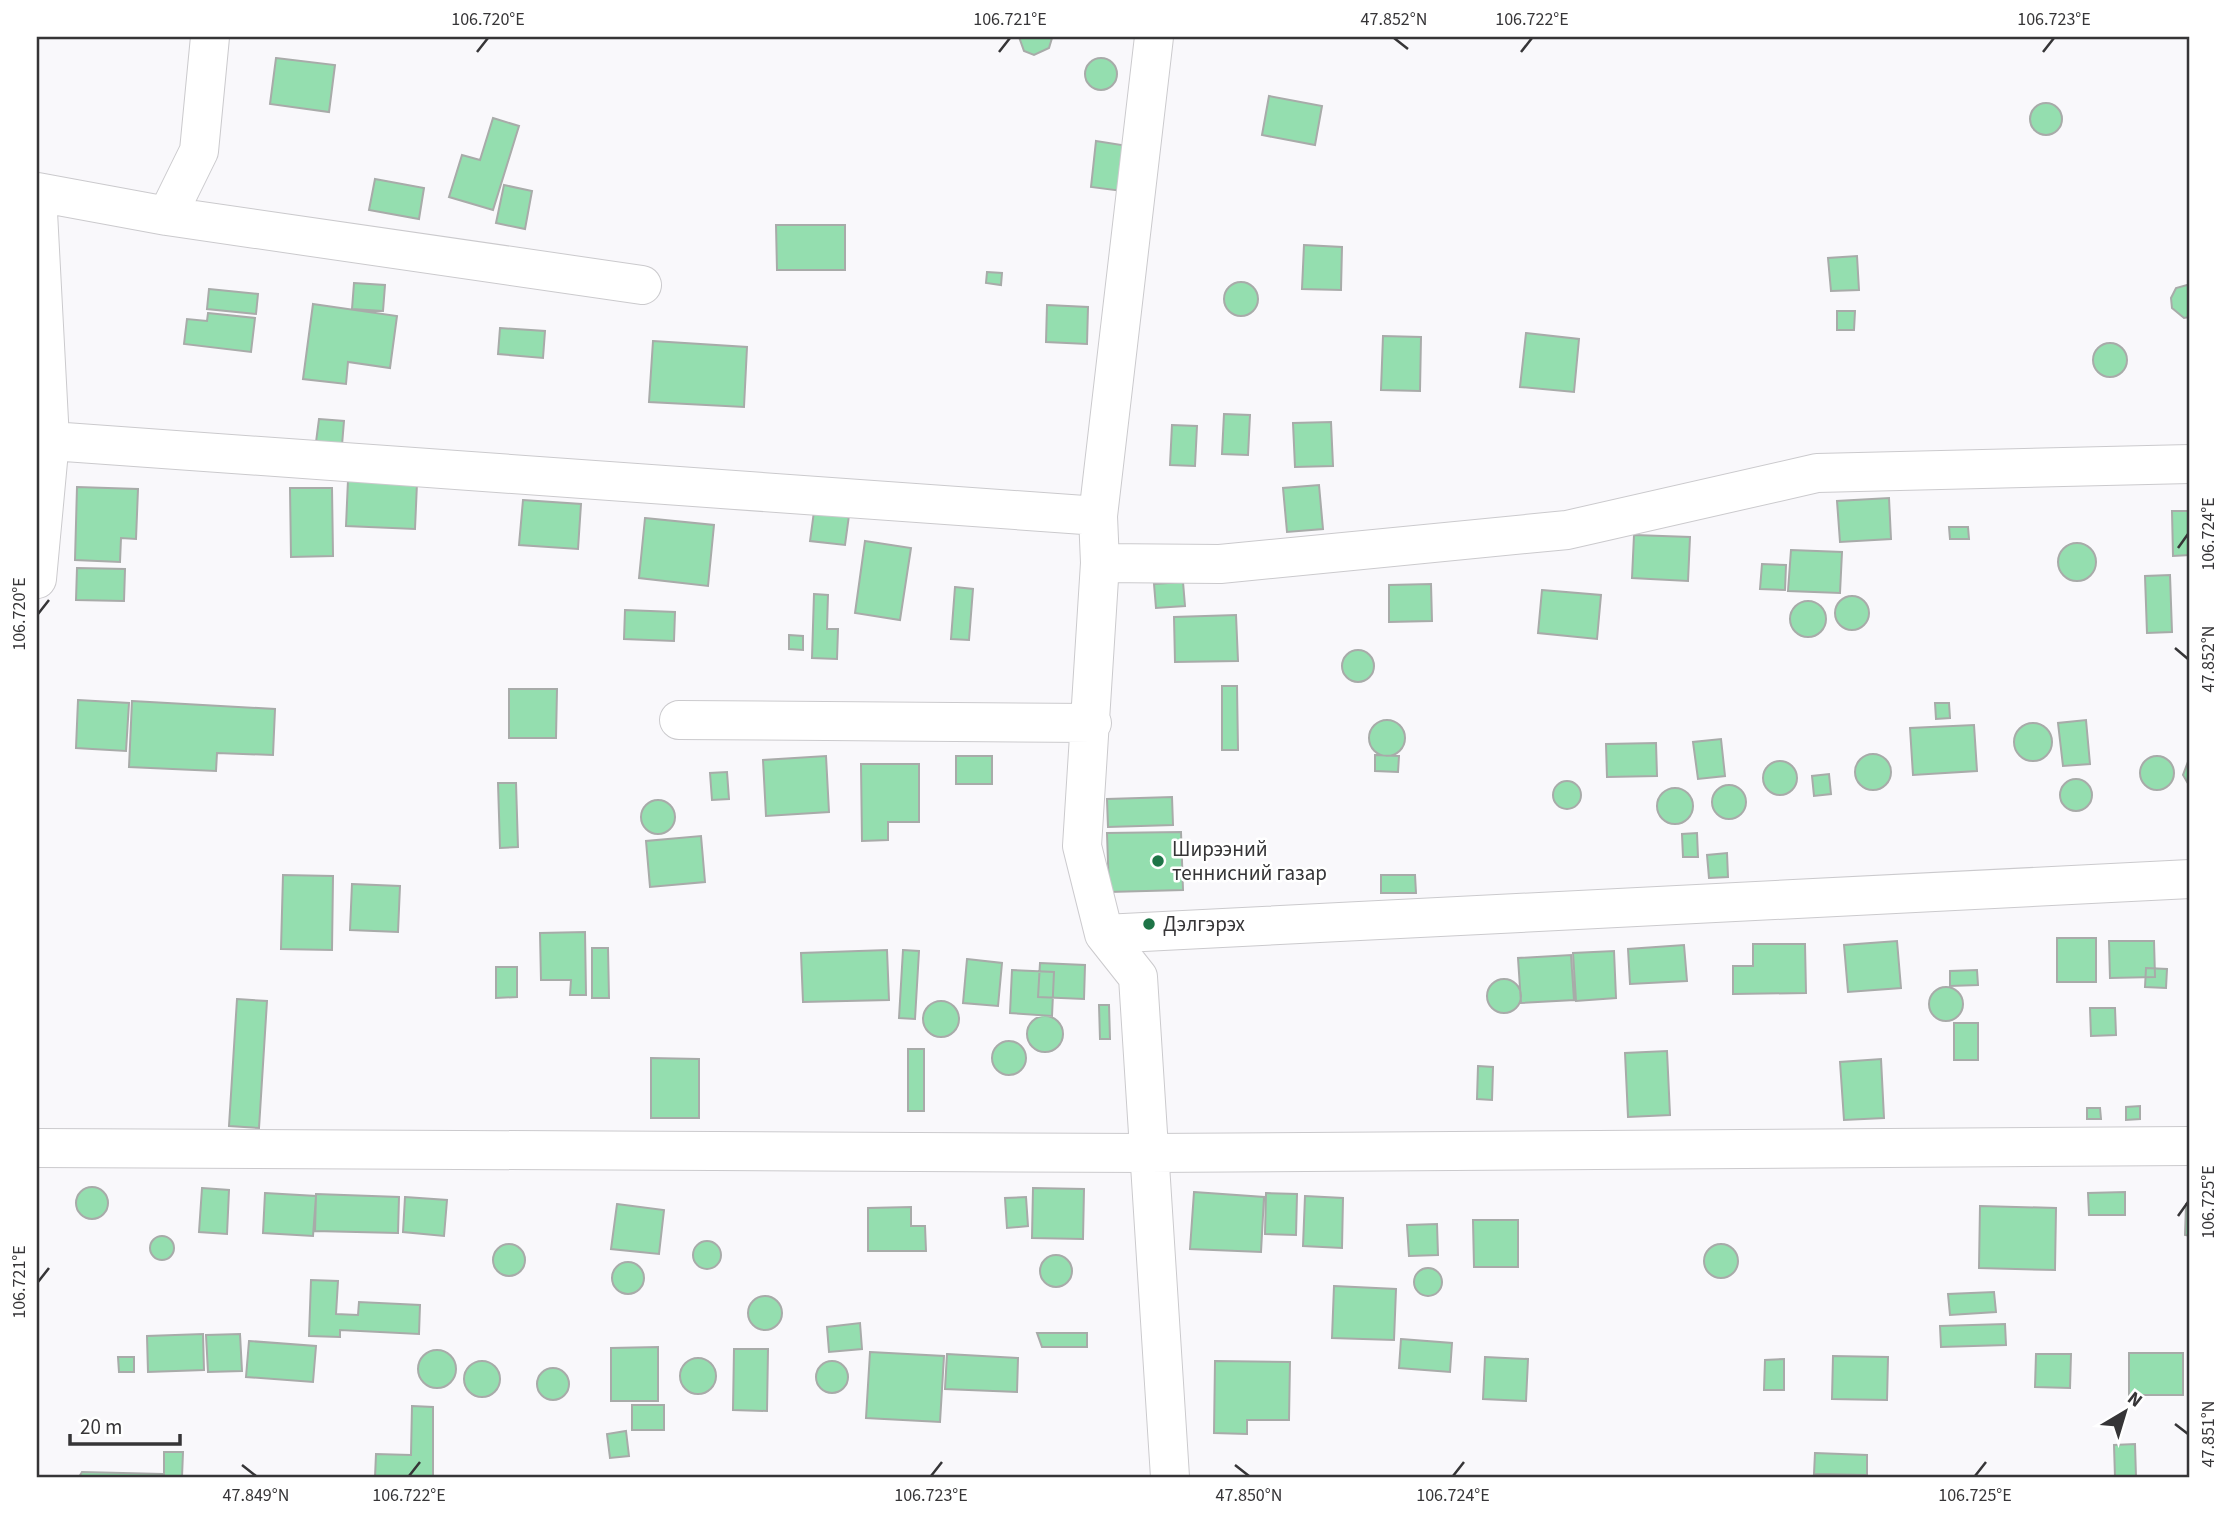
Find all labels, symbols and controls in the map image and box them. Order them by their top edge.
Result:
text: 106.720°E [451,7,525,32]
text: 106.721°E [973,7,1047,32]
text: 47.852°N [1361,7,1427,32]
text: 106.722°E [1495,7,1569,32]
text: 106.723°E [2017,7,2091,32]
text: 106.724°E [2196,497,2221,571]
text: 106.720°E [7,577,32,651]
text: 47.852°N [2196,626,2221,692]
place label: Ширээний теннисний газар [1172,834,1327,888]
marker: Ширээний теннисний газар [1150,853,1166,869]
place label: Дэлгэрэх [1163,909,1246,939]
marker: Дэлгэрэх [1141,916,1157,932]
text: 106.725°E [2196,1165,2221,1239]
text: 106.721°E [7,1245,32,1319]
north arrow [2090,1378,2160,1448]
text: N [2121,1385,2148,1414]
text: 47.851°N [2196,1401,2221,1467]
scale bar [70,1402,180,1446]
text: 20 m [80,1412,122,1442]
text: 47.849°N [223,1483,289,1508]
text: 106.722°E [372,1483,446,1508]
text: 106.723°E [894,1483,968,1508]
text: 47.850°N [1216,1483,1282,1508]
text: 106.724°E [1416,1483,1490,1508]
text: 106.725°E [1938,1483,2012,1508]

